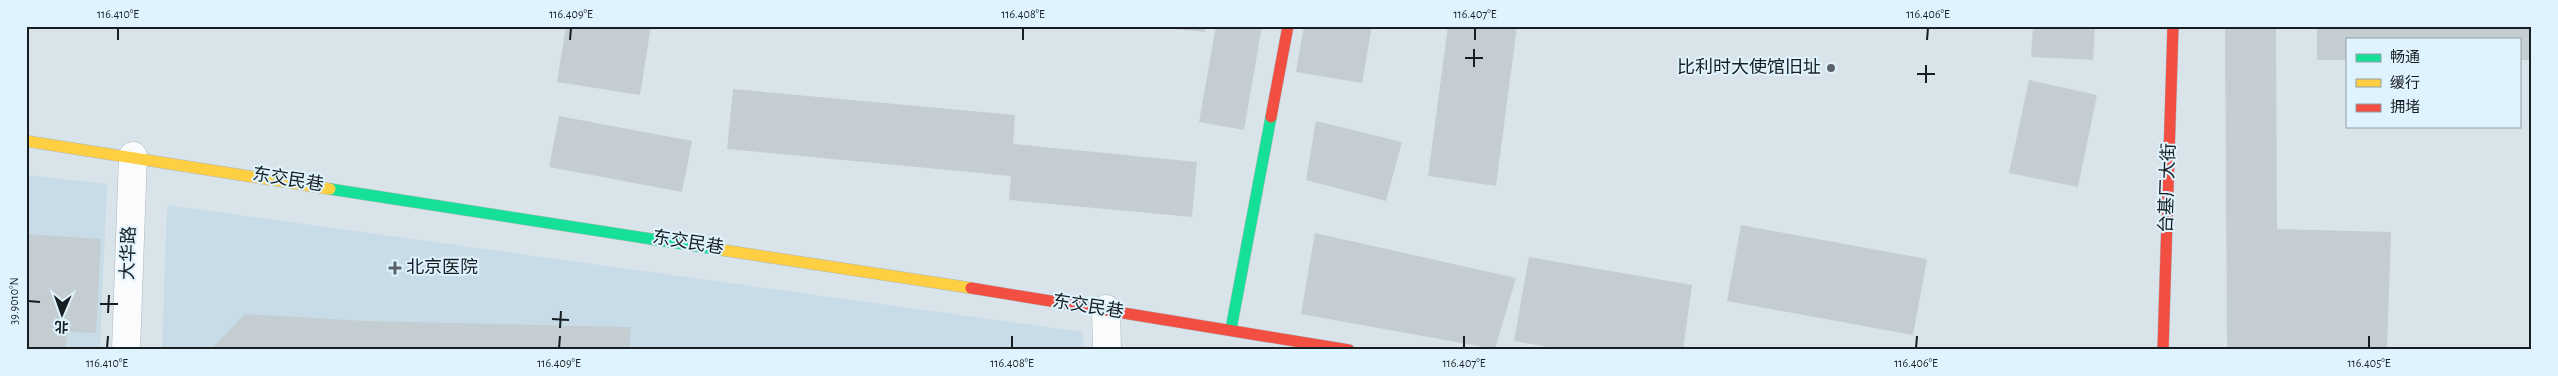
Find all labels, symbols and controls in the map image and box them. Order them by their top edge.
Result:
text: 116.410°E [97,8,139,20]
text: 116.409°E [549,8,593,20]
text: 116.408°E [1001,8,1045,20]
text: 116.407°E [1453,8,1497,20]
text: 116.406°E [1906,8,1950,20]
legend [2346,38,2520,128]
text: 畅通 [2390,49,2420,65]
place label: 比利时大使馆旧址 [1677,57,1821,77]
marker: 比利时大使馆旧址 [1825,62,1837,74]
text: 缓行 [2390,75,2420,91]
text: 拥堵 [2390,99,2420,115]
street label: 台基厂大街 [2155,143,2179,233]
street label: 东交民巷 [251,164,325,195]
street label: 大华路 [117,226,139,280]
street label: 东交民巷 [651,227,725,258]
place label: 北京医院 [406,257,478,277]
marker: 北京医院 [388,261,402,275]
text: 39.9010°N [8,277,20,325]
north arrow [38,288,88,338]
street label: 东交民巷 [1051,291,1125,322]
text: 北 [54,319,69,334]
text: 116.410°E [86,357,128,369]
text: 116.409°E [537,357,581,369]
text: 116.408°E [990,357,1034,369]
text: 116.407°E [1442,357,1486,369]
text: 116.406°E [1894,357,1938,369]
text: 116.405°E [2347,357,2391,369]

